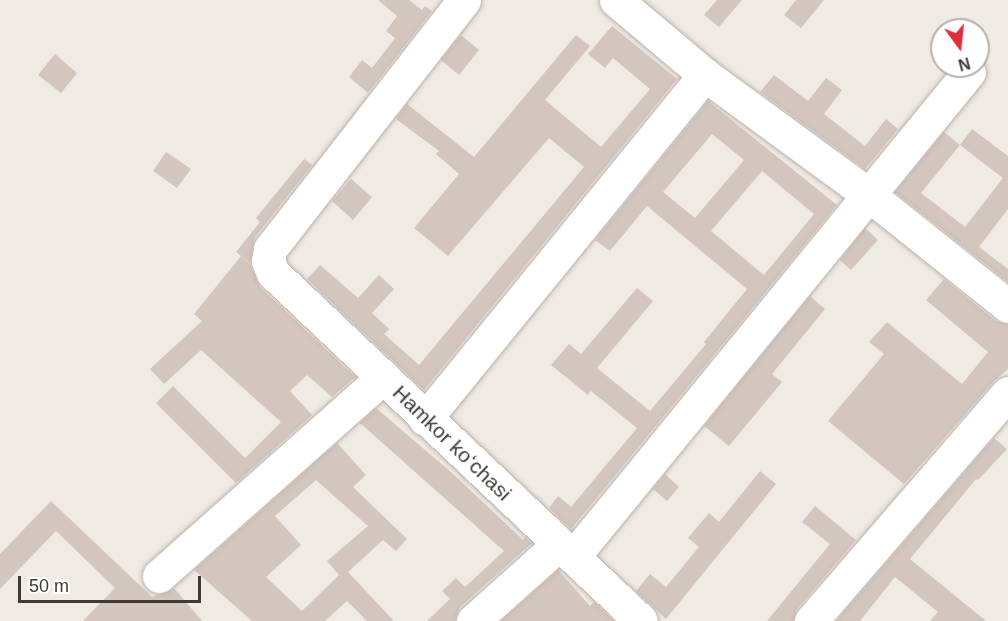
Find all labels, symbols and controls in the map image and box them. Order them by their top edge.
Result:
north arrow [930,18,990,78]
text: N [956,54,972,74]
street label: Hamkor koʻchasi [387,380,517,506]
scale bar [21,564,204,602]
text: 50 m [29,576,69,596]

